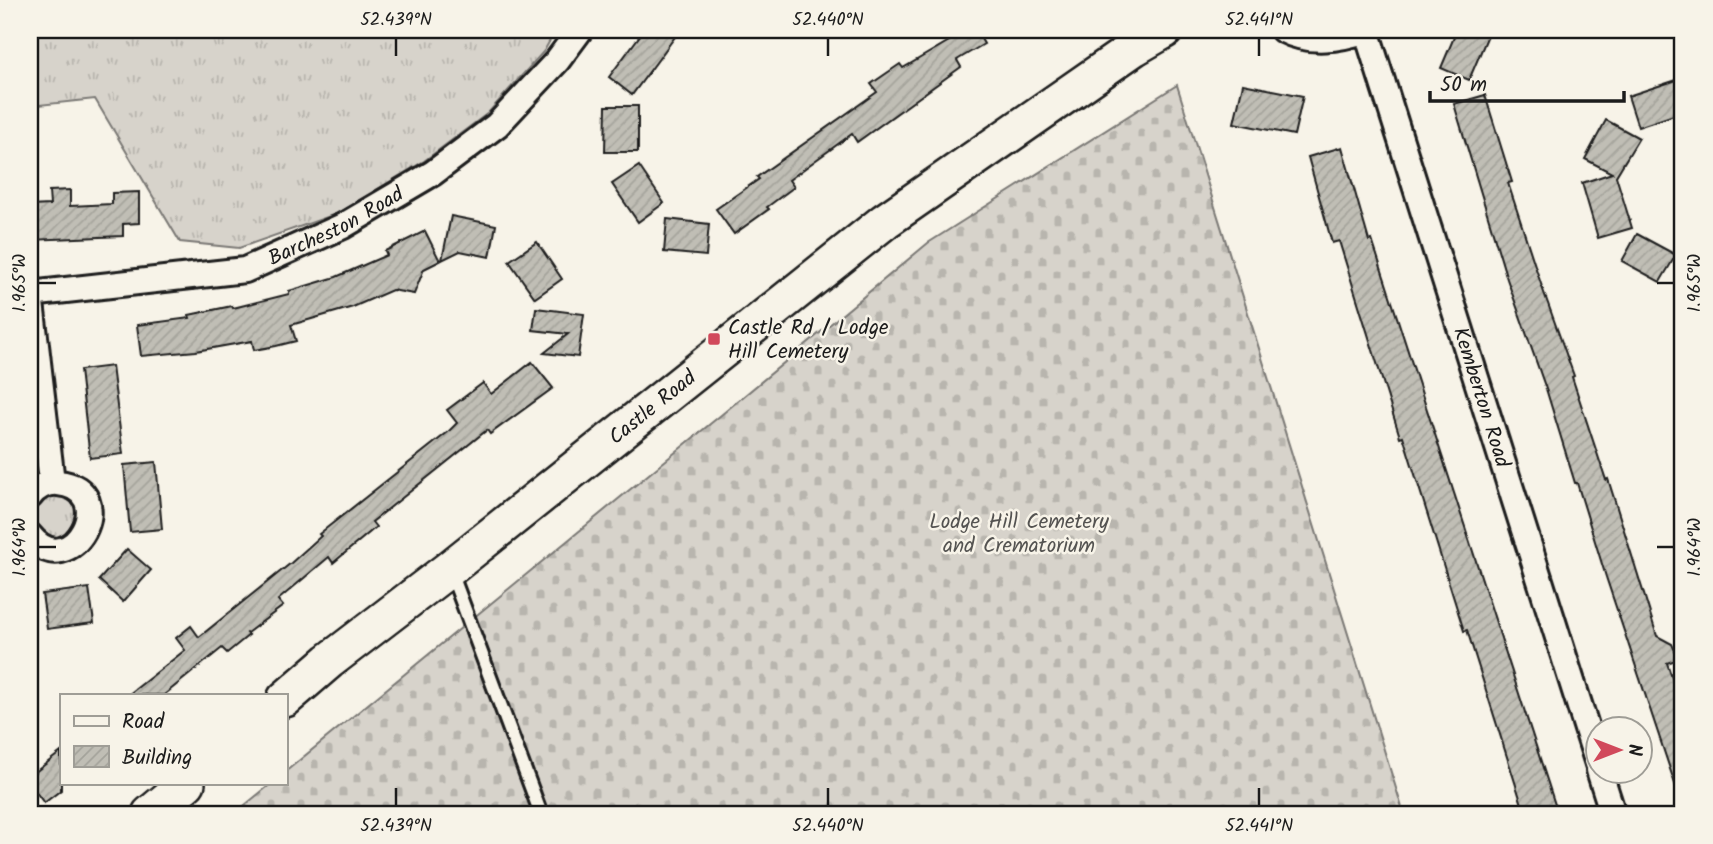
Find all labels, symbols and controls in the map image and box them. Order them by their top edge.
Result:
text: 52.439°N [360,6,432,35]
text: 52.440°N [792,6,864,35]
text: 52.441°N [1225,6,1293,35]
scale bar [1430,60,1624,104]
text: 50 m [1440,69,1487,102]
street label: Barcheston Road [263,179,411,276]
text: 1.965°W [6,254,35,312]
text: 1.965°W [1681,254,1710,312]
place label: Castle Rd / Lodge Hill Cemetery [728,312,889,369]
street label: Kemberton Road [1443,323,1518,472]
marker: Castle Rd / Lodge Hill Cemetery [706,331,722,347]
street label: Castle Road [602,362,704,454]
park label: Lodge Hill Cemetery and Crematorium [929,506,1109,563]
text: 1.964°W [6,518,35,576]
text: 1.964°W [1681,518,1710,576]
legend [60,694,287,784]
text: Road [122,706,165,739]
north arrow [1584,714,1654,784]
text: Building [122,742,192,775]
text: N [1619,744,1649,756]
text: 52.439°N [360,812,432,841]
text: 52.440°N [792,812,864,841]
text: 52.441°N [1225,812,1293,841]

